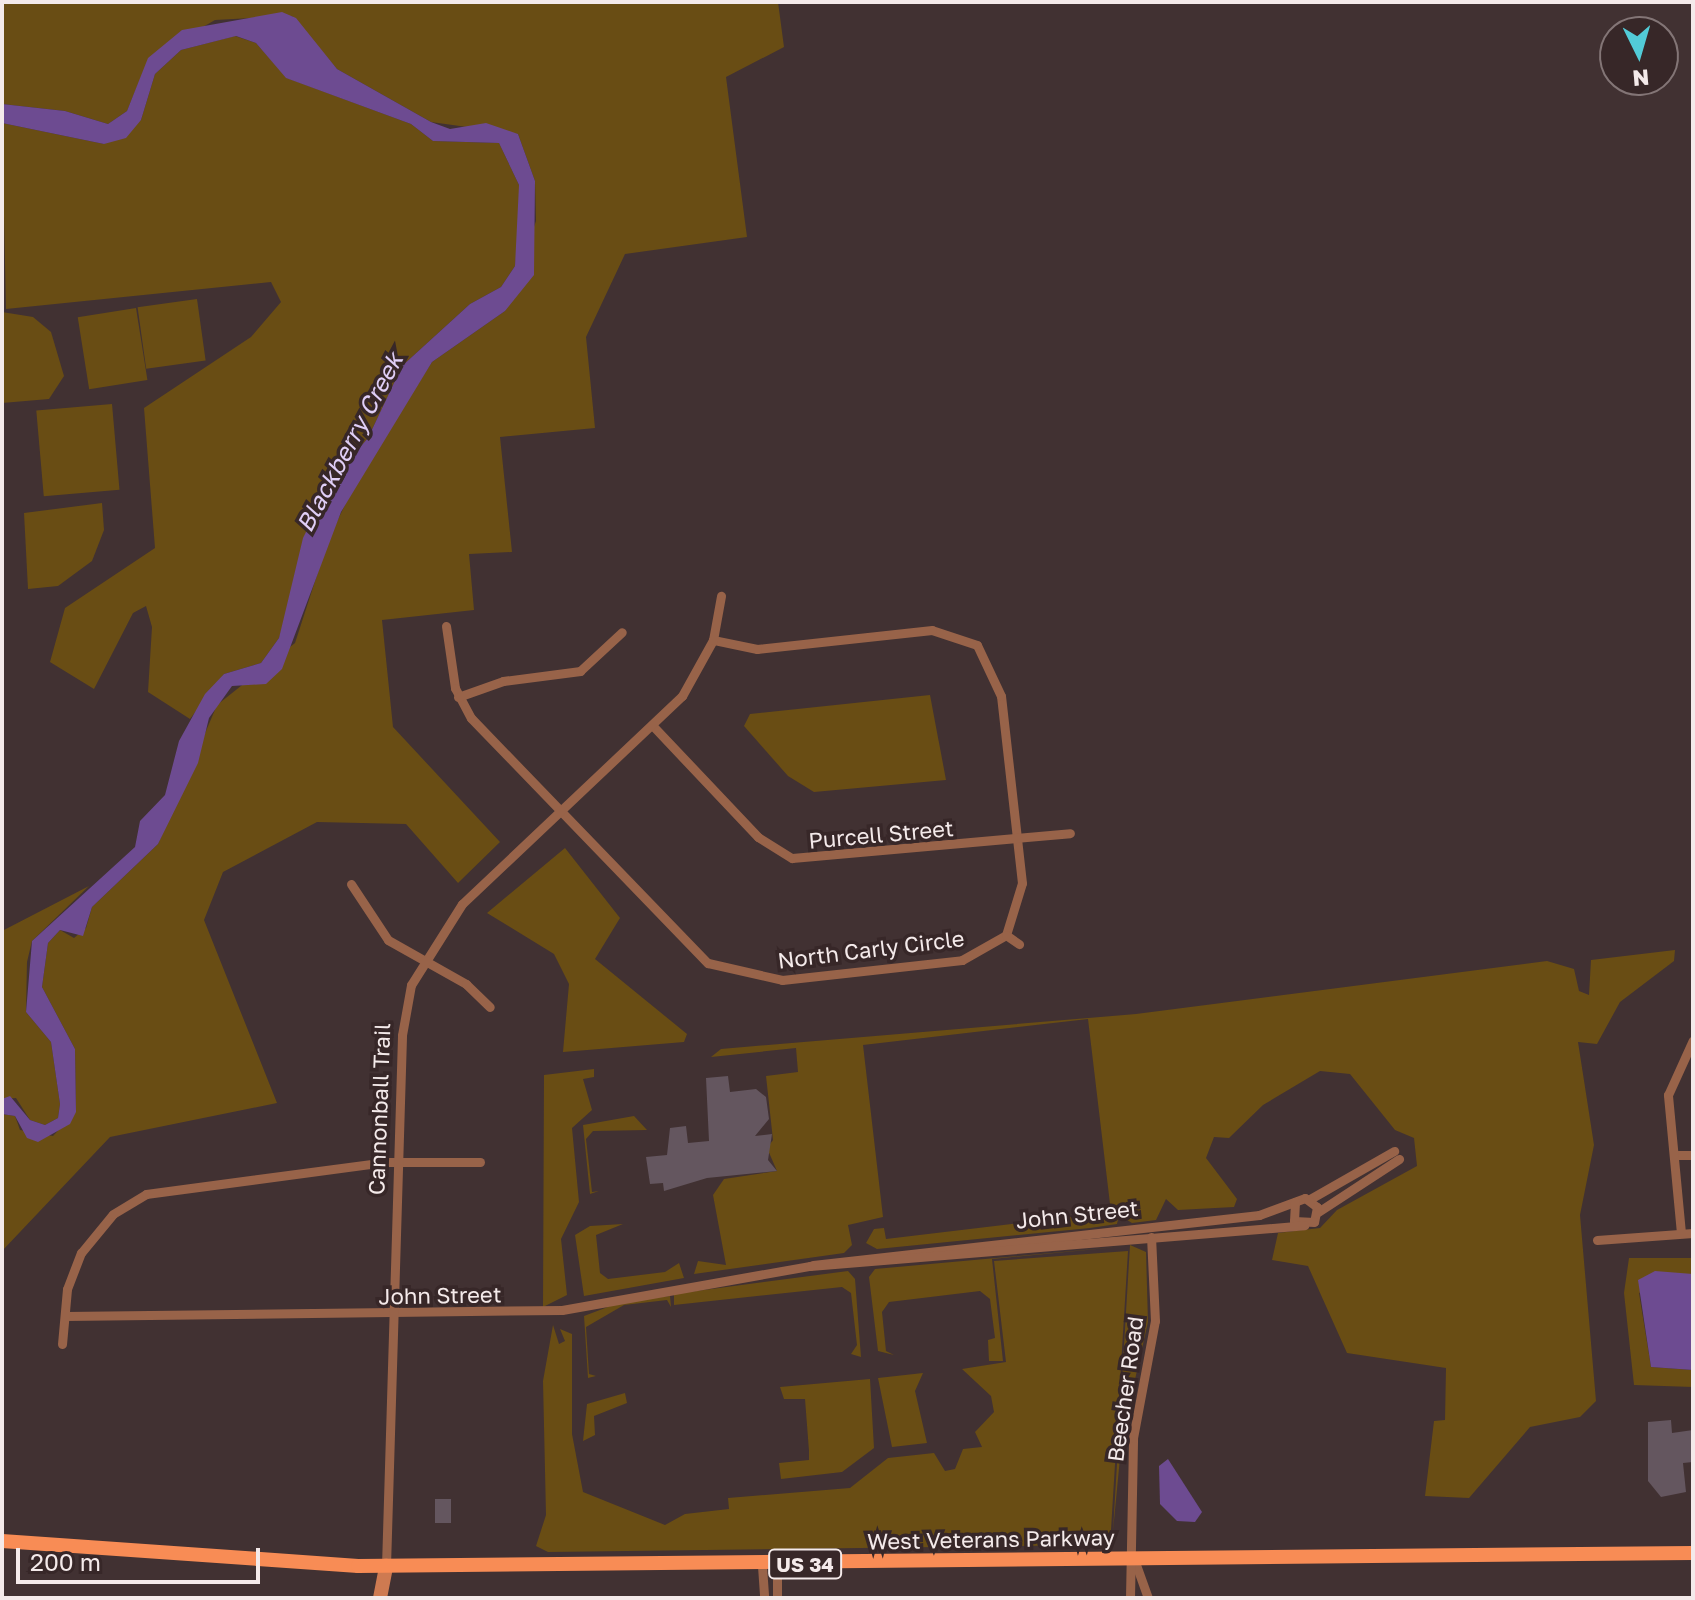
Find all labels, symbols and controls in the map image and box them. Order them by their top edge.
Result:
north arrow [1599,16,1679,96]
text: N [1631,64,1650,93]
water label: Blackberry Creek [290,348,408,536]
street label: Purcell Street [807,815,955,853]
street label: North Carly Circle [776,924,966,974]
street label: Cannonball Trail [363,1023,395,1195]
street label: John Street [1014,1194,1140,1234]
street label: John Street [378,1281,502,1309]
street label: Beecher Road [1102,1315,1148,1463]
street label: West Veterans Parkway [867,1524,1115,1554]
scale bar [20,1532,264,1582]
text: 200 m [30,1547,101,1576]
road number: US 34 [767,1548,843,1580]

